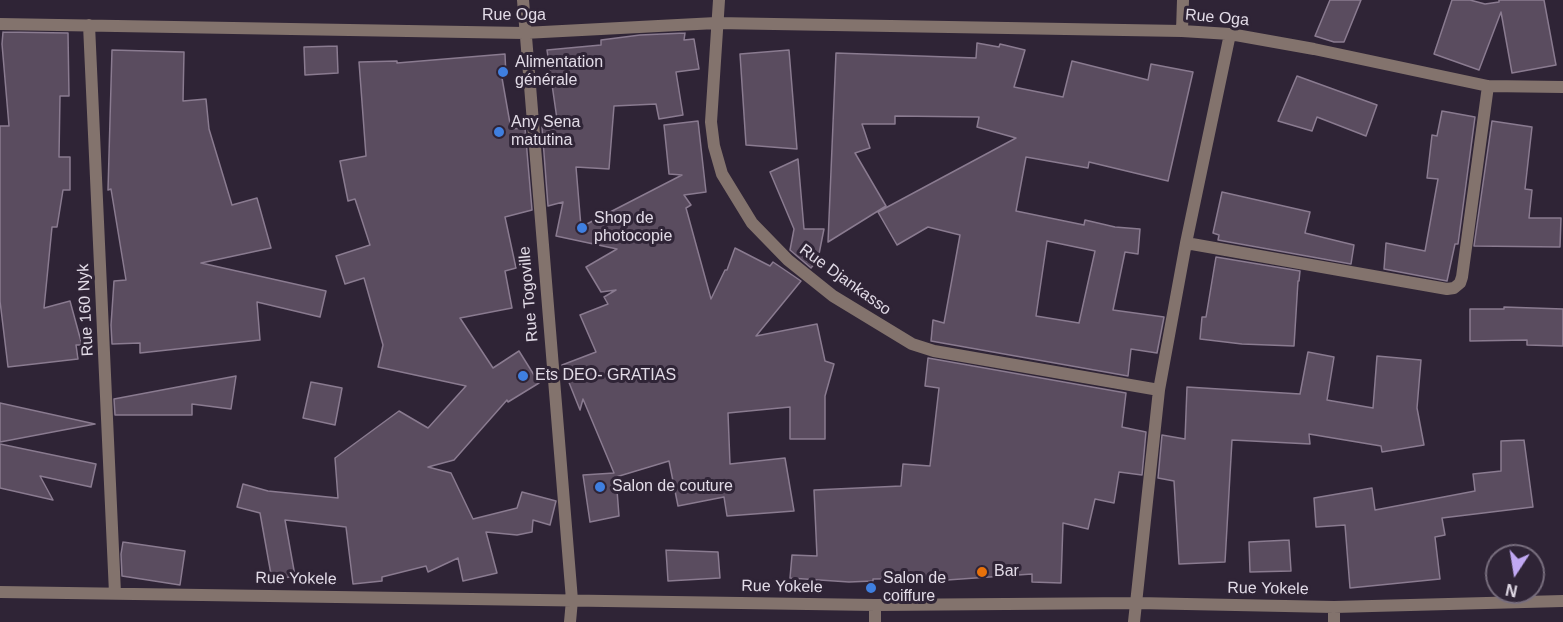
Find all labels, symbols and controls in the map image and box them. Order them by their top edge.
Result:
street label: Rue Oga [482,6,546,26]
street label: Rue Oga [1184,6,1250,30]
place label: Alimentation générale [515,53,603,91]
marker: Alimentation générale [496,65,510,79]
place label: Any Sena matutina [511,113,580,151]
marker: Any Sena matutina [492,125,506,139]
place label: Shop de photocopie [594,209,672,247]
marker: Shop de photocopie [575,221,589,235]
street label: Rue Djankasso [795,240,895,320]
street label: Rue Togoville [515,245,543,343]
street label: Rue 160 Nyk [74,263,98,357]
place label: Ets DEO- GRATIAS [535,366,676,386]
marker: Ets DEO- GRATIAS [516,369,530,383]
place label: Salon de couture [612,477,733,497]
marker: Salon de couture [593,480,607,494]
north arrow [1485,544,1545,604]
place label: Bar [994,562,1019,582]
marker: Bar [975,565,989,579]
street label: Rue Yokele [255,569,337,589]
place label: Salon de coiffure [883,569,946,607]
street label: Rue Yokele [741,577,823,597]
street label: Rue Yokele [1227,579,1309,599]
marker: Salon de coiffure [864,581,878,595]
text: N [1504,581,1519,600]

